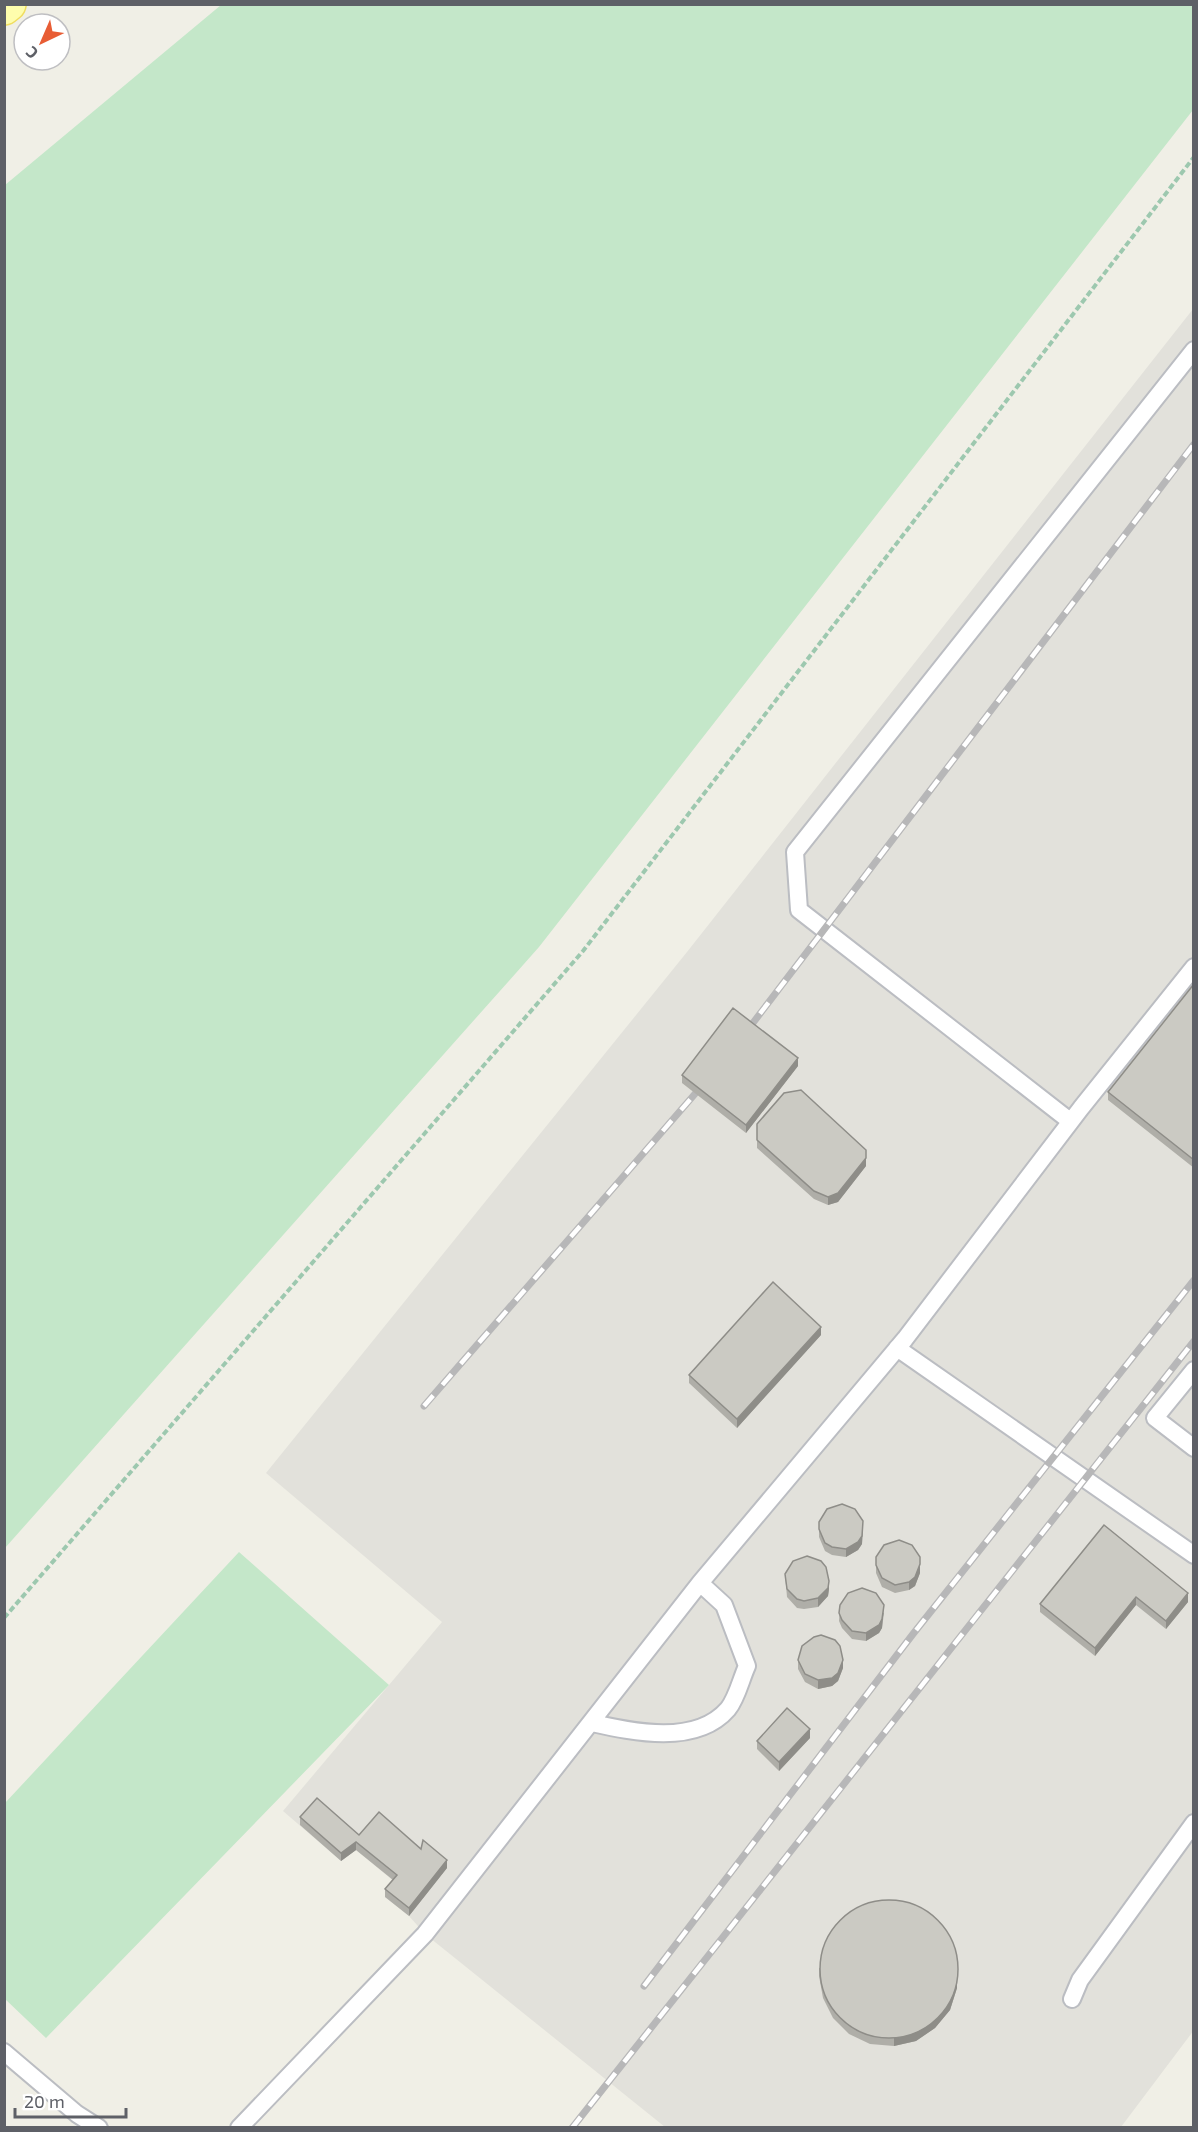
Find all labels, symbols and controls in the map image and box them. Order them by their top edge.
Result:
north arrow [12,12,72,72]
text: С [21,43,41,63]
scale bar [15,2081,126,2119]
text: 20 m [24,2090,65,2112]

